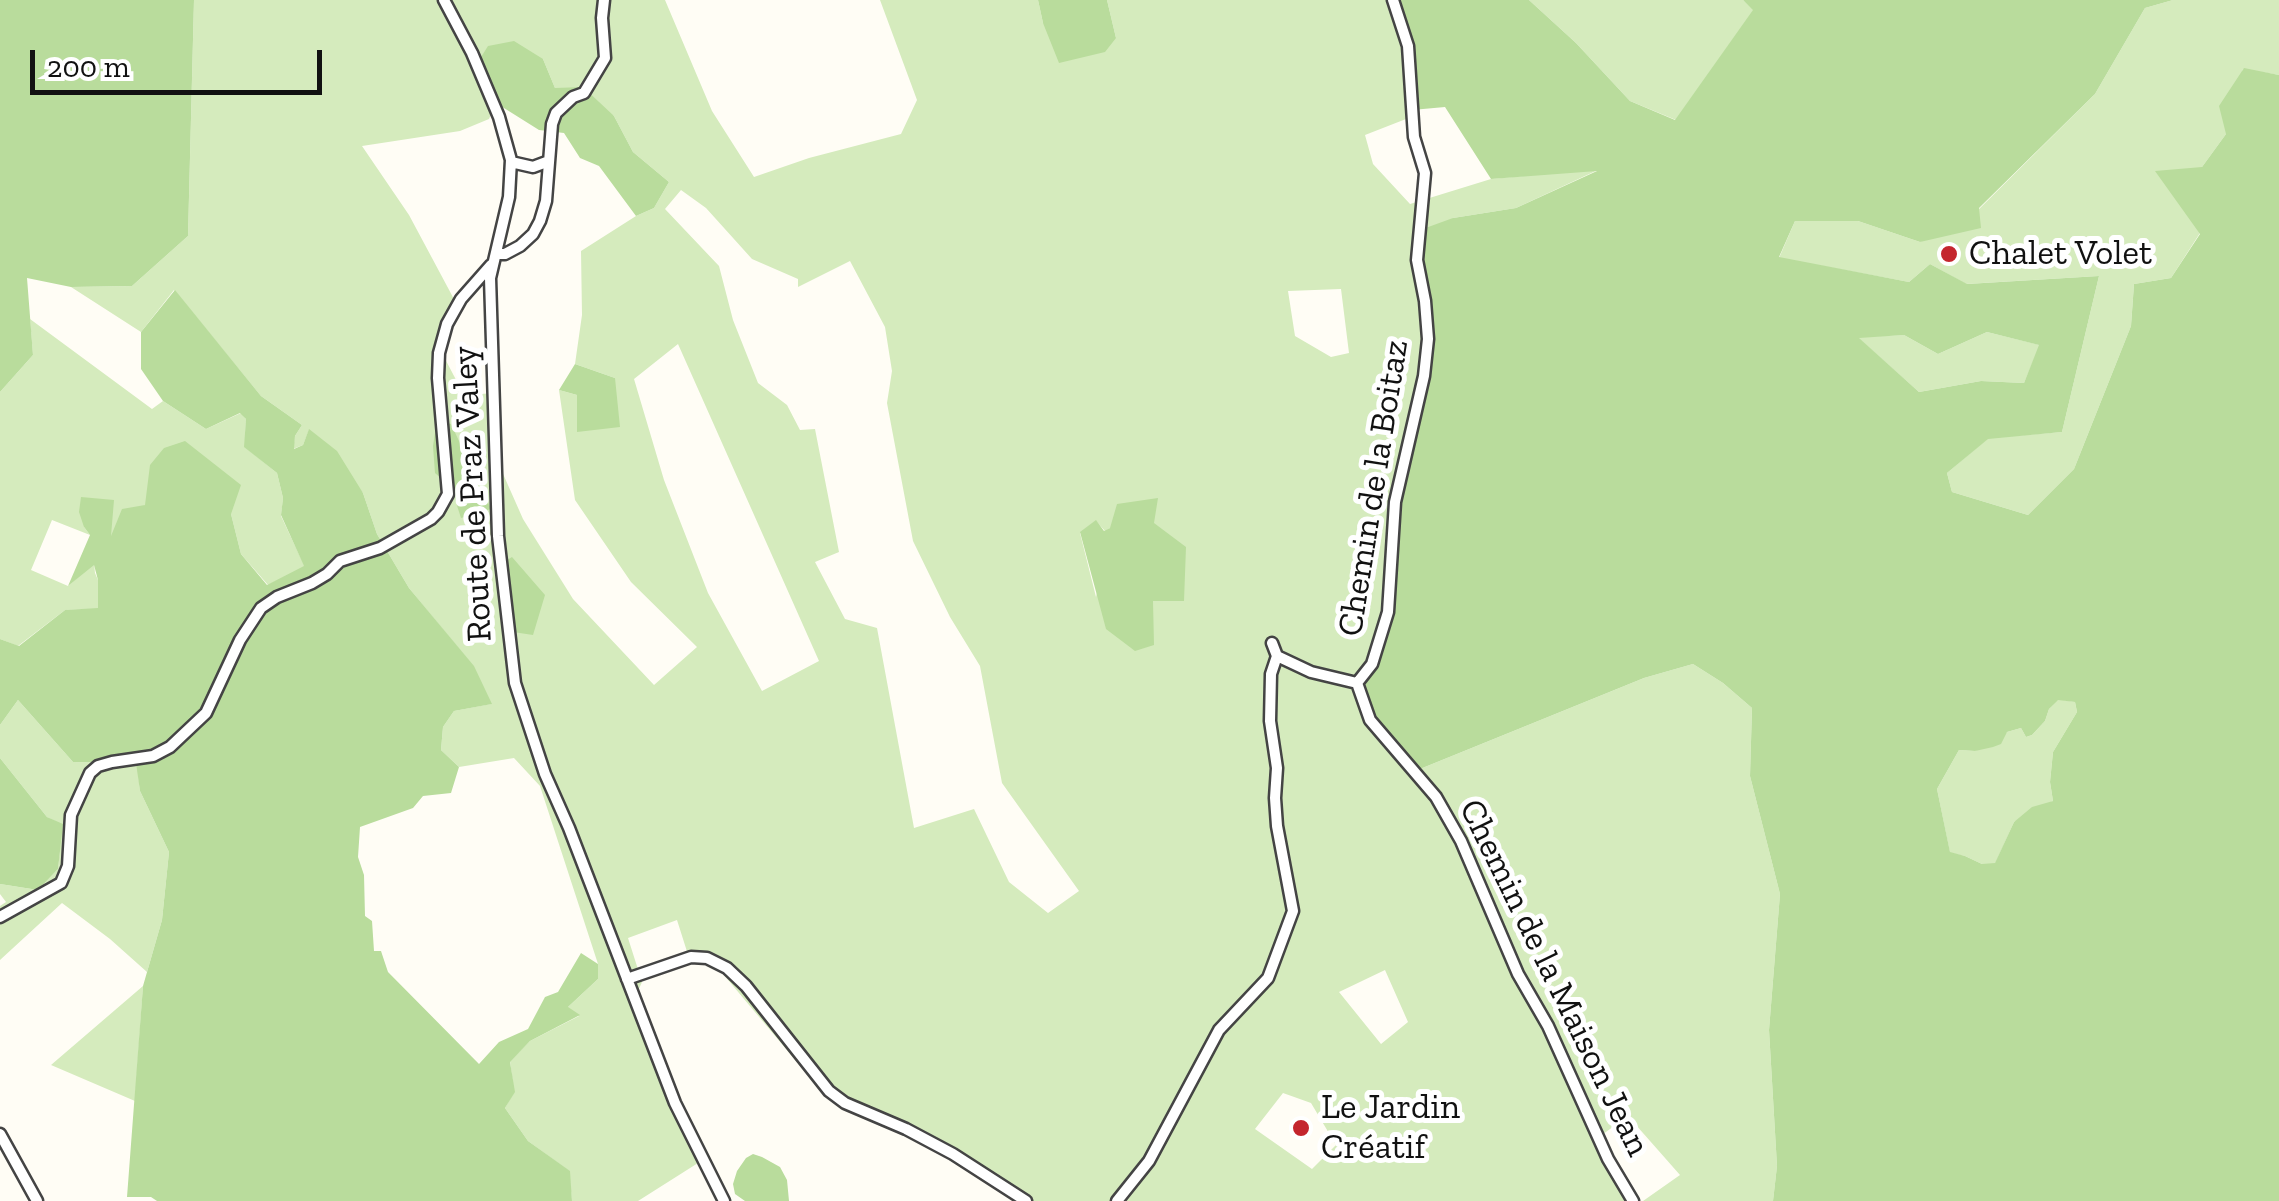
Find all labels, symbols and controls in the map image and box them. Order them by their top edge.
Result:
scale bar [35,30,328,92]
text: 200 m [47,49,130,85]
place label: Chalet Volet [1969,233,2152,275]
marker: Chalet Volet [1938,243,1960,265]
street label: Chemin de la Boitaz [1330,337,1418,639]
street label: Route de Praz Valey [444,345,502,643]
street label: Chemin de la Maison Jean [1449,793,1659,1163]
place label: Le Jardin Créatif [1321,1087,1460,1169]
marker: Le Jardin Créatif [1290,1117,1312,1139]

